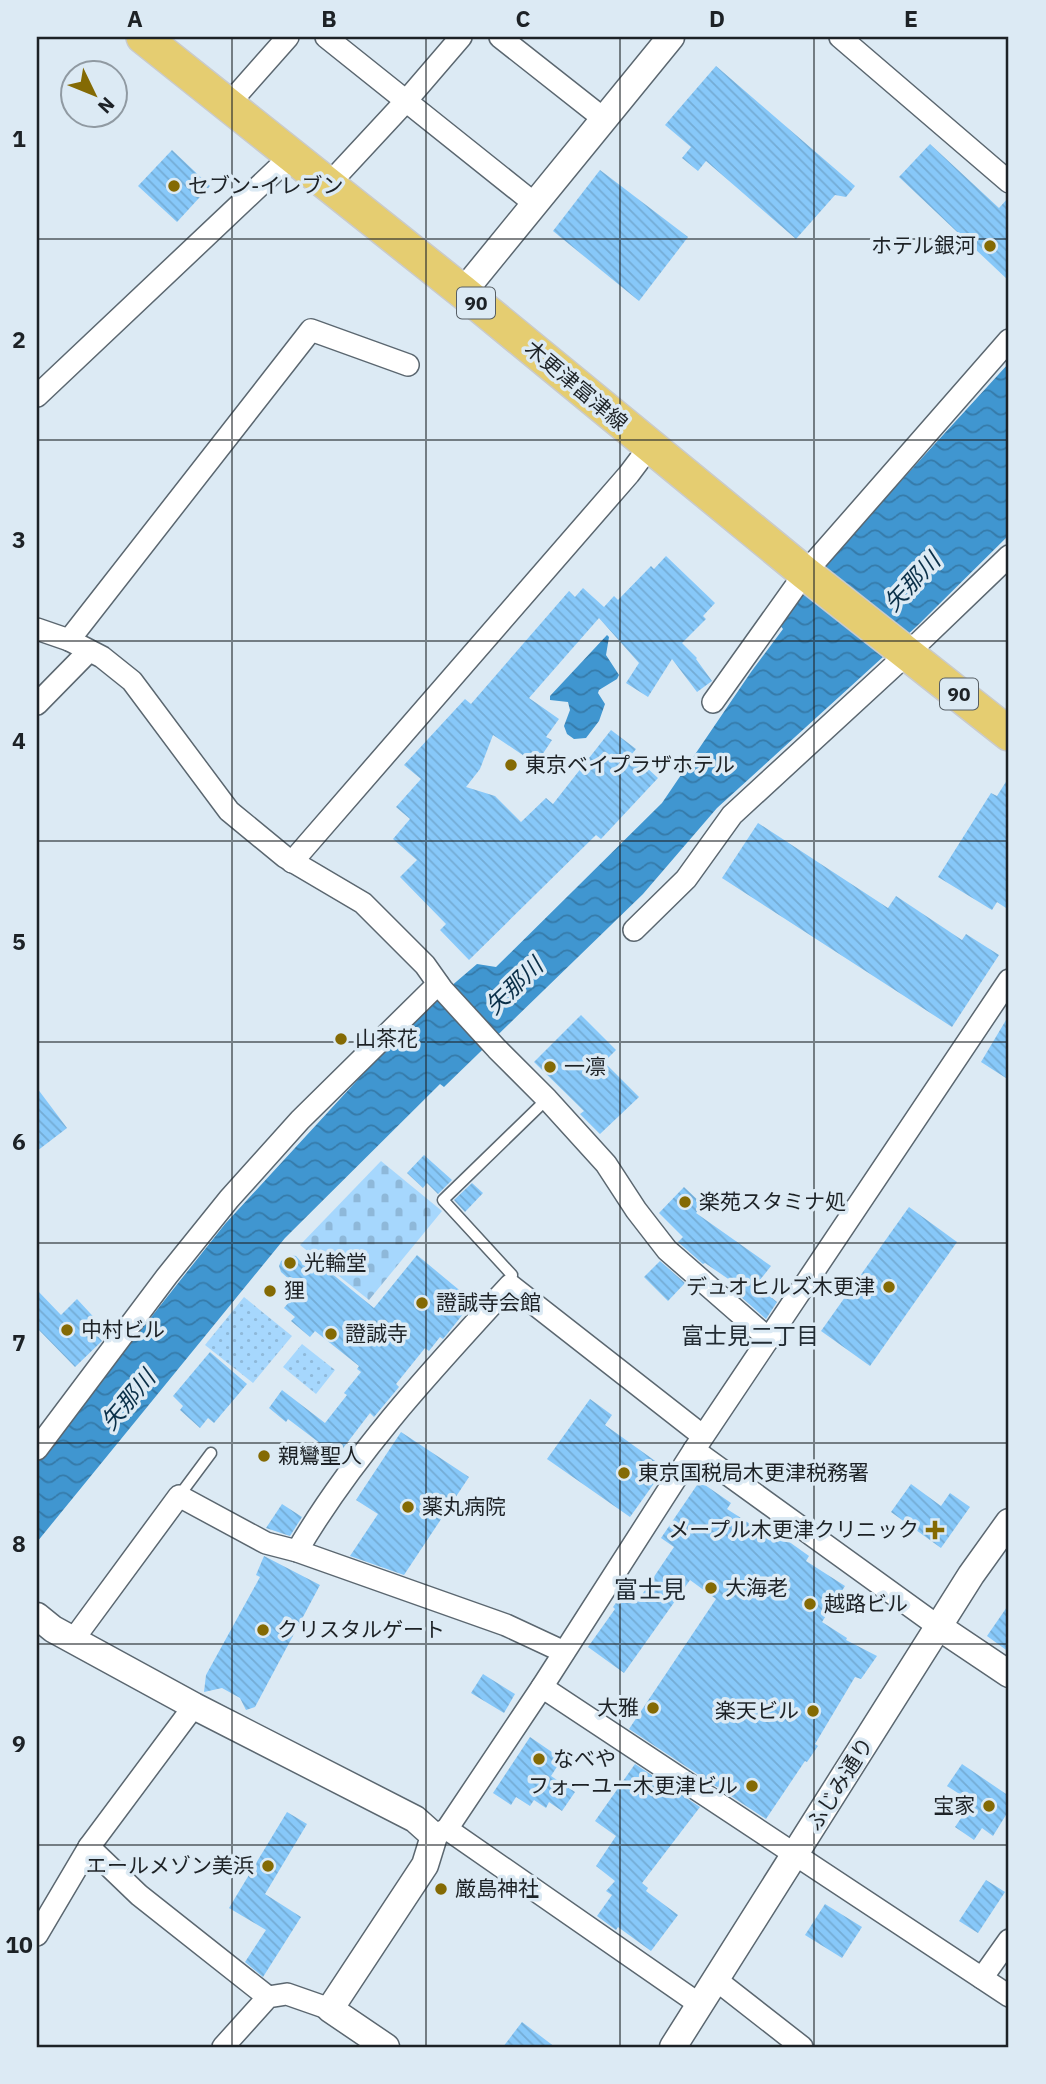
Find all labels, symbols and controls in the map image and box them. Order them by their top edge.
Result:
text: A [127,3,143,33]
text: B [321,3,337,33]
text: C [516,3,531,33]
text: D [709,3,725,33]
text: E [904,3,918,33]
north arrow [60,60,130,130]
text: N [93,92,120,119]
text: 1 [12,123,26,153]
place label: セブン-イレブン [188,171,343,199]
marker: セブン-イレブン [166,178,182,194]
place label: ホテル銀河 [871,231,976,259]
marker: ホテル銀河 [982,238,998,254]
road number: 90 [457,288,495,318]
text: 2 [12,324,26,354]
street label: 木更津富津線 [519,334,634,436]
text: 3 [12,524,26,554]
water label: 矢那川 [877,544,948,617]
road number: 90 [940,678,978,709]
text: 4 [12,725,26,755]
place label: 東京ベイプラザホテル [525,750,735,778]
marker: 東京ベイプラザホテル [503,757,519,773]
text: 5 [12,926,26,956]
water label: 矢那川 [478,948,551,1020]
place label: 山茶花 [355,1024,418,1052]
marker: 山茶花 [333,1031,349,1047]
place label: 一凛 [564,1052,606,1080]
marker: 一凛 [542,1059,558,1075]
text: 6 [12,1126,26,1156]
place label: 楽苑スタミナ処 [699,1187,846,1215]
marker: 楽苑スタミナ処 [677,1194,693,1210]
place label: 光輪堂 [304,1248,367,1276]
marker: 光輪堂 [282,1255,298,1271]
place label: デュオヒルズ木更津 [686,1272,875,1300]
place label: 狸 [284,1276,305,1304]
marker: デュオヒルズ木更津 [881,1279,897,1295]
marker: 狸 [262,1283,278,1299]
place label: 證誠寺会館 [436,1288,541,1316]
marker: 證誠寺会館 [414,1295,430,1311]
place label: 中村ビル [81,1315,165,1343]
place label: 證誠寺 [345,1319,408,1347]
district label: 富士見二丁目 [681,1320,819,1350]
marker: 中村ビル [59,1322,75,1338]
marker: 證誠寺 [323,1326,339,1342]
text: 7 [12,1327,26,1357]
water label: 矢那川 [94,1361,163,1435]
place label: 親鸞聖人 [278,1441,362,1469]
marker: 親鸞聖人 [256,1448,272,1464]
place label: 東京国税局木更津税務署 [638,1458,869,1486]
marker: 東京国税局木更津税務署 [616,1465,632,1481]
place label: 薬丸病院 [422,1492,506,1520]
marker: 薬丸病院 [400,1499,416,1515]
place label: メープル木更津クリニック [668,1515,919,1543]
marker: メープル木更津クリニック [925,1520,945,1540]
text: 8 [12,1528,26,1558]
district label: 富士見 [614,1573,686,1605]
place label: 大海老 [725,1573,788,1601]
marker: 大海老 [703,1580,719,1596]
place label: 越路ビル [824,1589,908,1617]
marker: 越路ビル [802,1596,818,1612]
place label: クリスタルゲート [277,1615,445,1643]
marker: クリスタルゲート [255,1622,271,1638]
place label: 大雅 [597,1693,639,1721]
place label: 楽天ビル [715,1696,799,1724]
marker: 大雅 [645,1700,661,1716]
marker: 楽天ビル [805,1703,821,1719]
text: 9 [12,1728,26,1758]
street label: ふじみ通り [799,1732,879,1835]
place label: なべや [553,1744,616,1772]
marker: なべや [531,1751,547,1767]
place label: フォーユー木更津ビル [528,1771,738,1799]
marker: フォーユー木更津ビル [744,1778,760,1794]
place label: 宝家 [933,1791,975,1819]
marker: 宝家 [981,1798,997,1814]
place label: エールメゾン美浜 [86,1851,254,1879]
marker: エールメゾン美浜 [260,1858,276,1874]
place label: 厳島神社 [455,1874,539,1902]
marker: 厳島神社 [433,1881,449,1897]
text: 10 [5,1929,33,1959]

